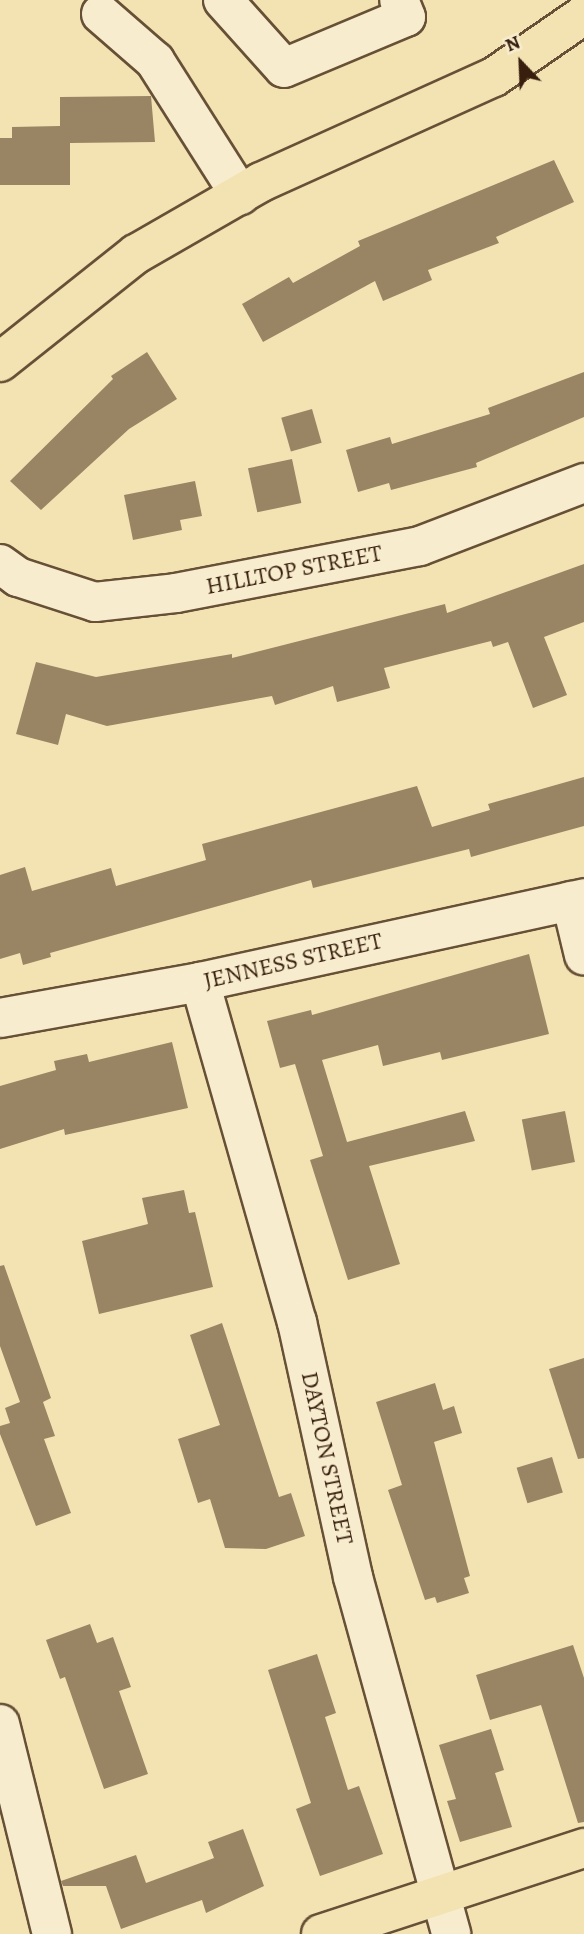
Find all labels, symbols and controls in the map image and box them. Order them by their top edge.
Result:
north arrow [486,28,556,98]
text: N [501,29,524,58]
street label: HILLTOP STREET [203,539,385,601]
street label: JENNESS STREET [201,926,385,996]
street label: DAYTON STREET [295,1369,359,1547]

